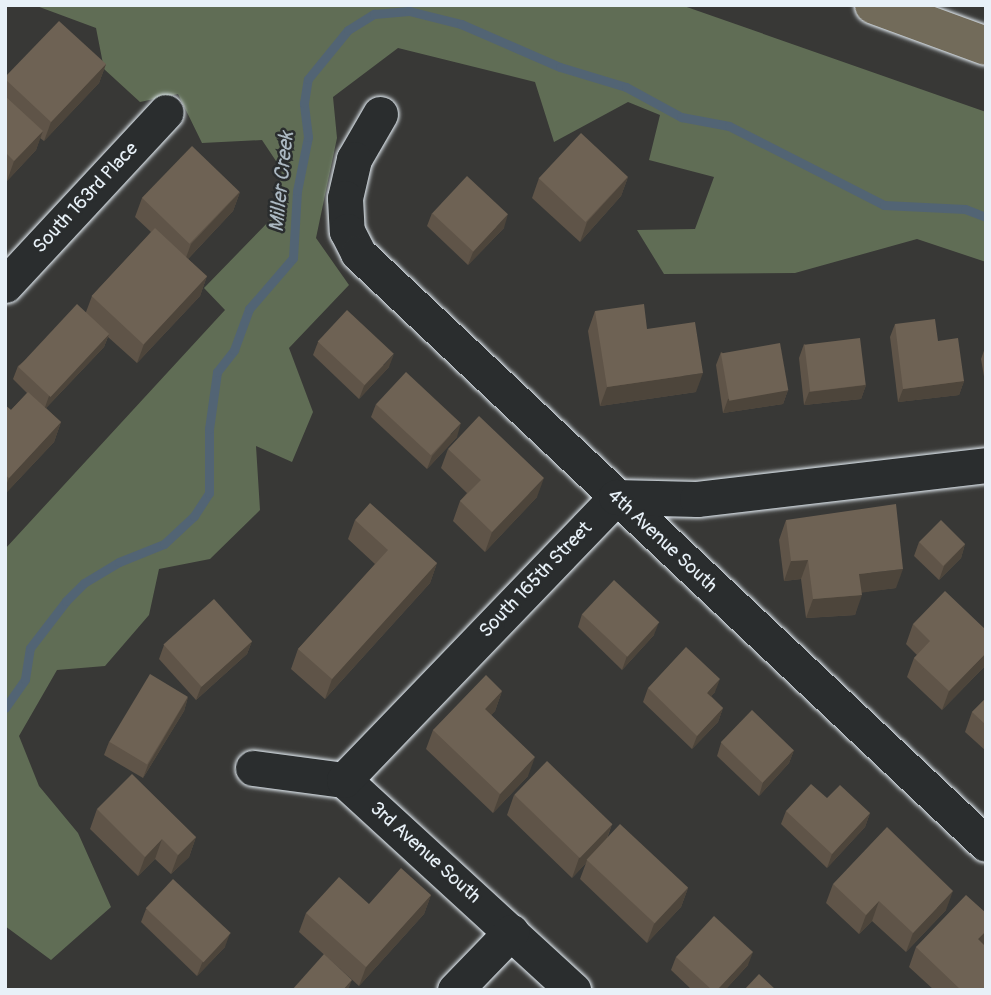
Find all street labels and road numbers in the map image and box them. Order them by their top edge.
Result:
street label: South 163rd Place [29,138,143,258]
street label: 4th Avenue South [602,484,722,598]
street label: South 165th Street [475,517,597,643]
street label: 3rd Avenue South [365,798,485,908]

